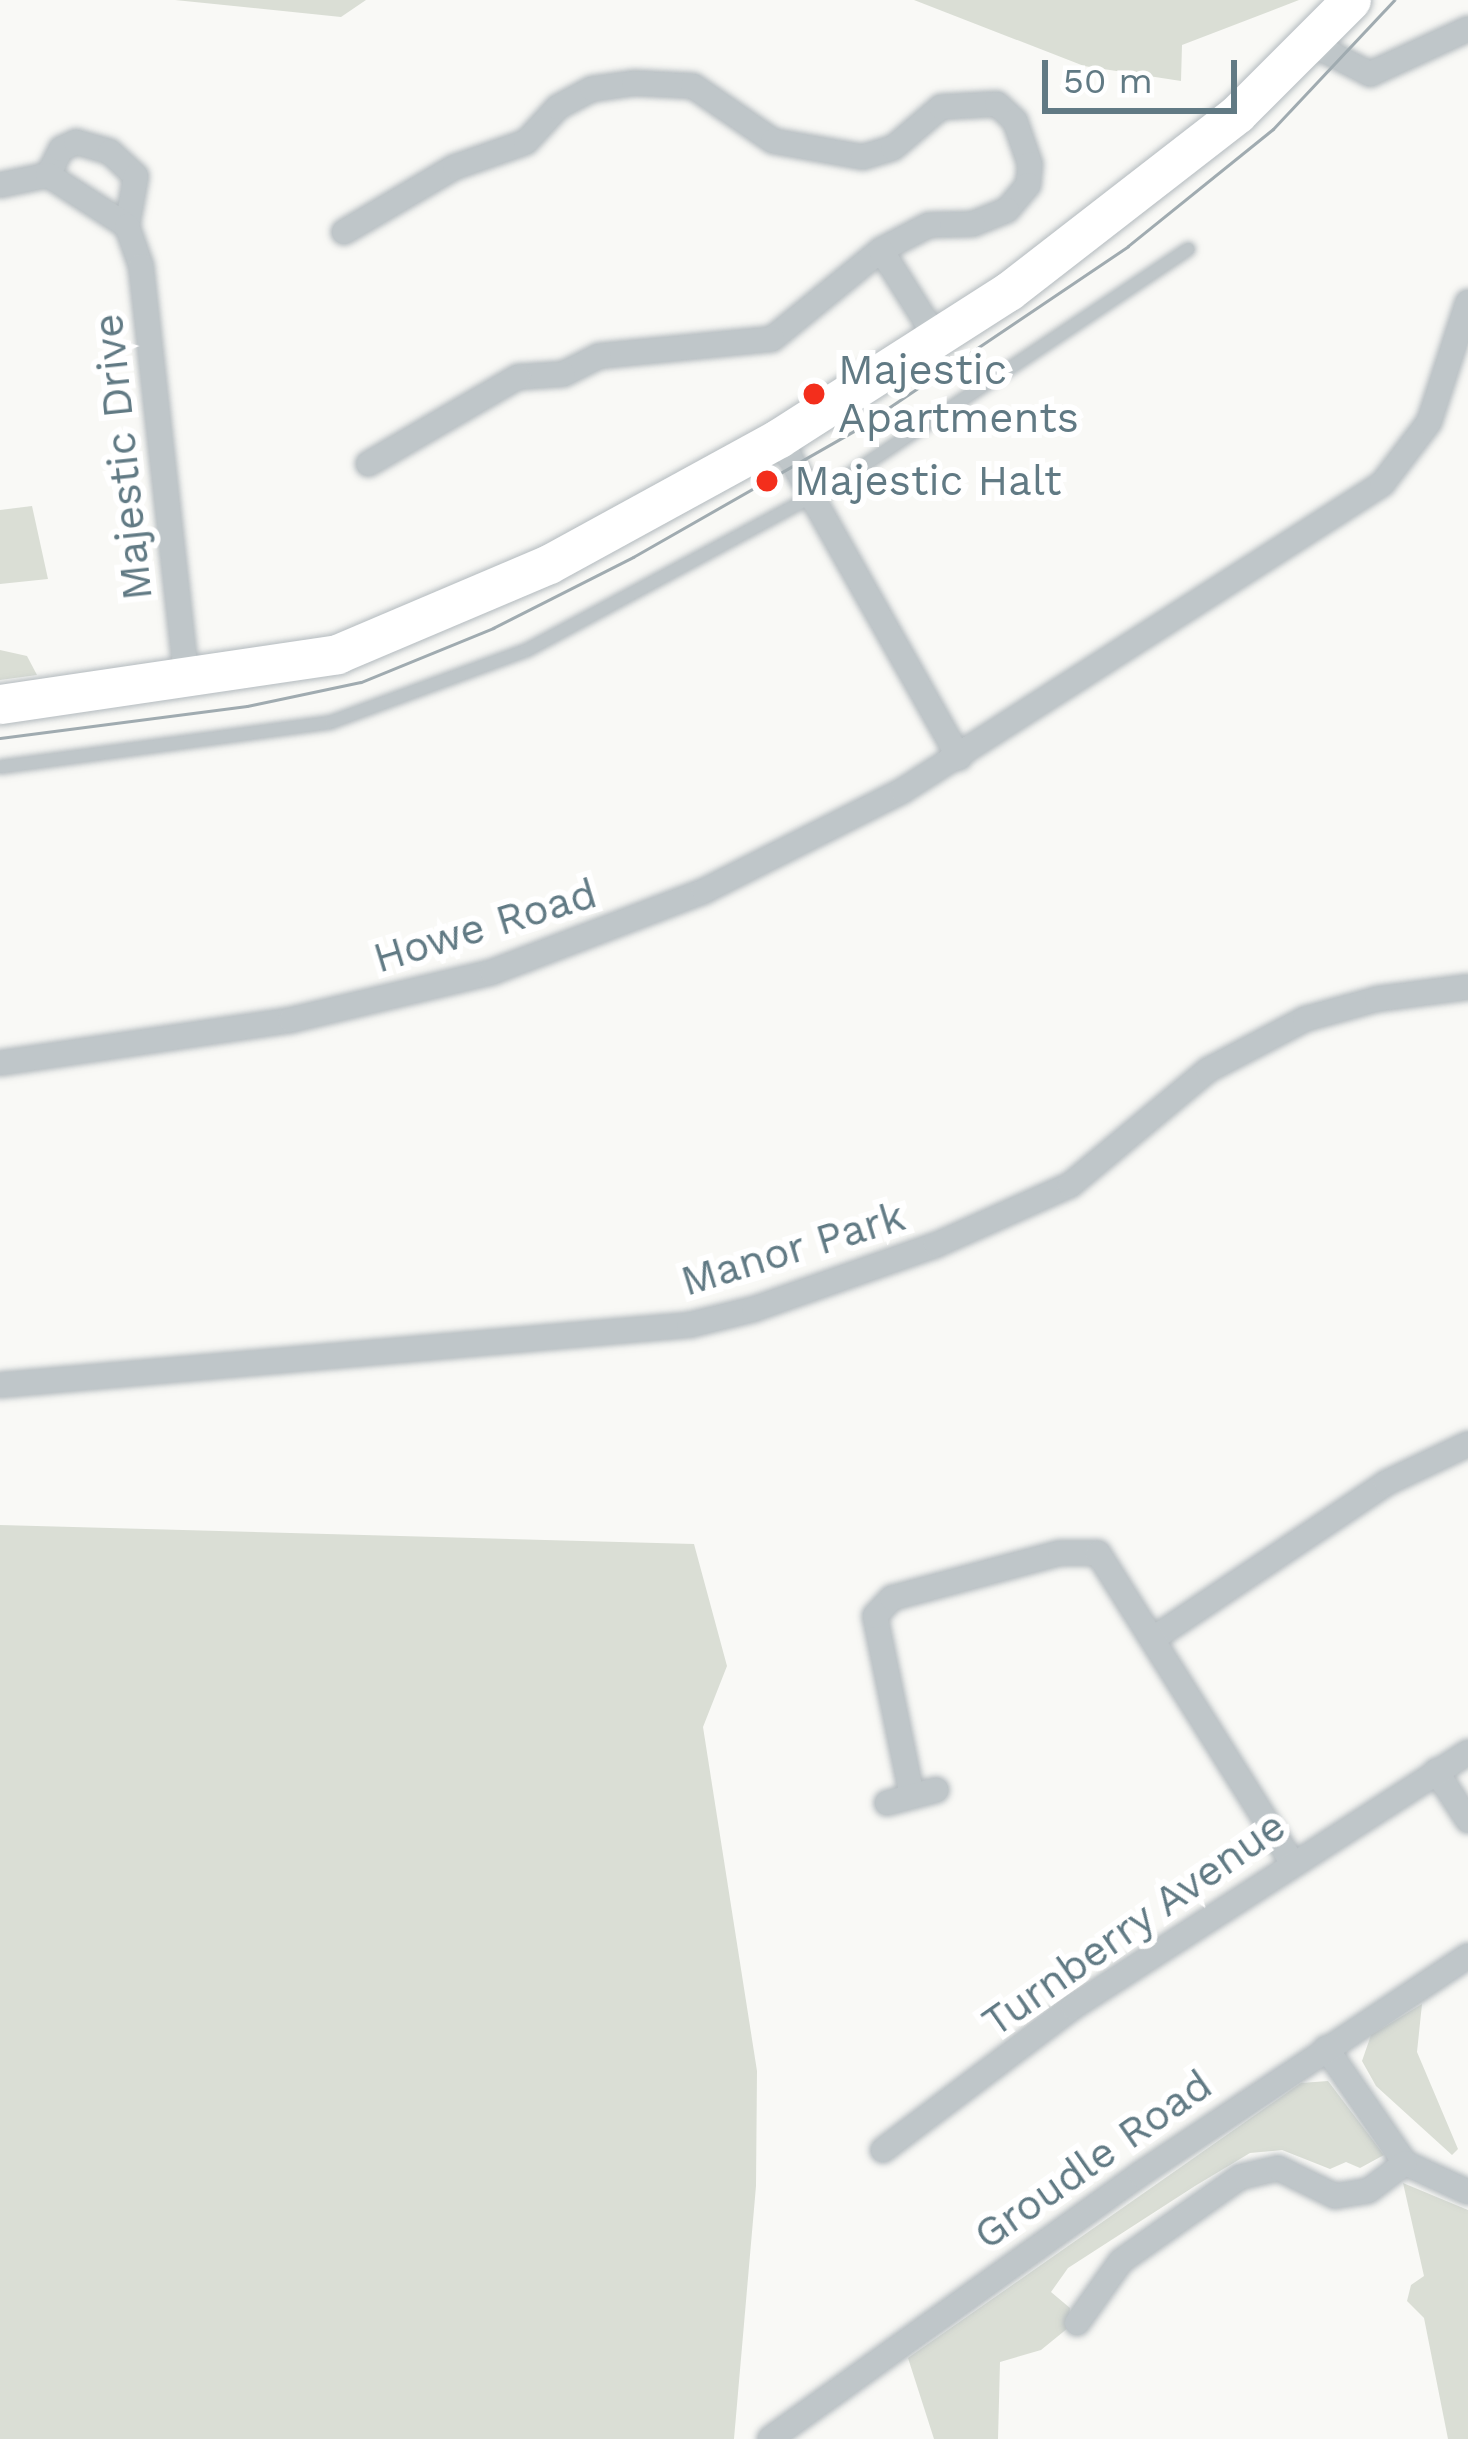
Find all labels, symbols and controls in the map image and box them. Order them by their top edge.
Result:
scale bar [1048,36,1243,110]
text: 50 m [1063,60,1153,102]
street label: Majestic Drive [83,311,163,603]
place label: Majestic Apartments [838,345,1079,443]
marker: Majestic Apartments [801,381,827,407]
place label: Majestic Halt [794,456,1061,506]
marker: Majestic Halt [751,465,783,497]
street label: Howe Road [367,868,603,984]
street label: Manor Park [675,1191,911,1307]
street label: Turnberry Avenue [972,1800,1296,2048]
street label: Groudle Road [965,2060,1221,2260]

